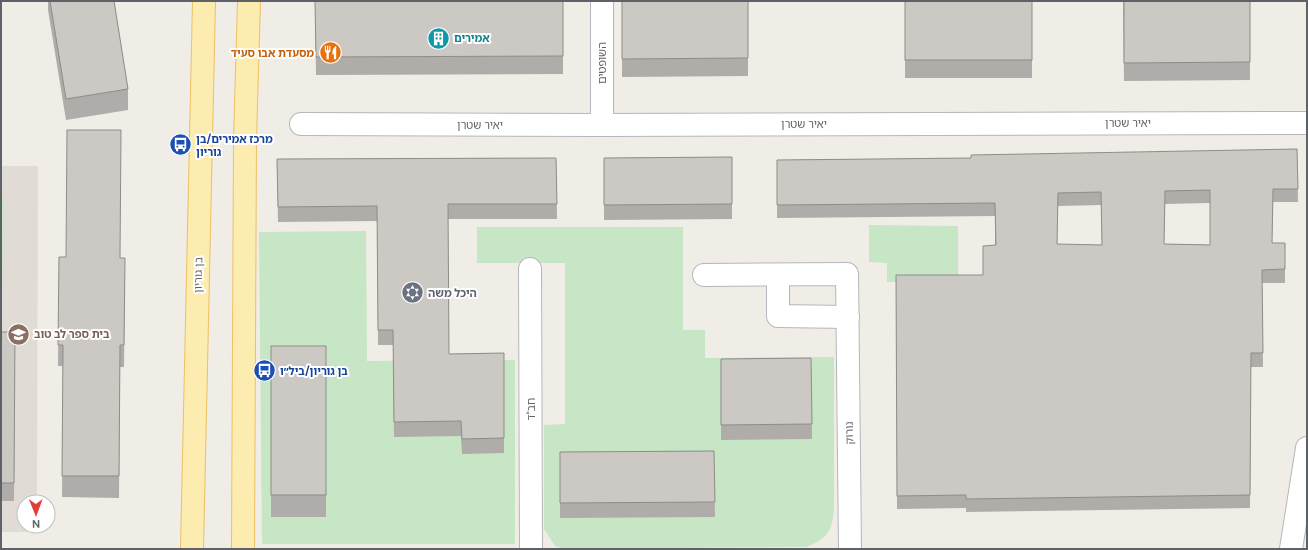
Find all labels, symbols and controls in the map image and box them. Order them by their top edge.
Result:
building icon: אמירים [426,25,452,51]
place label: אמירים [454,31,490,45]
restaurant icon: מסעדת אבו סעיד [317,40,343,66]
street label: השופטים [595,42,609,84]
place label: מסעדת אבו סעיד [231,46,314,60]
street label: יאיר שטרן [1105,116,1151,130]
street label: יאיר שטרן [781,117,827,131]
street label: יאיר שטרן [457,118,503,132]
bus stop icon: מרכז אמירים/בן גוריון [167,132,193,158]
place label: מרכז אמירים/בן גוריון [196,132,273,159]
street label: בן גוריון [191,257,205,293]
synagogue icon: היכל משה [400,280,426,306]
place label: היכל משה [428,286,477,300]
school or university icon: בית ספר לב טוב [6,321,32,347]
place label: בית ספר לב טוב [34,327,110,341]
bus stop icon: בן גוריון/ביל״ו [251,358,277,384]
place label: בן גוריון/ביל״ו [280,364,348,378]
street label: חב"ד [524,398,538,420]
street label: נורוק [842,421,856,445]
north arrow [16,494,56,534]
text: N [32,517,40,531]

